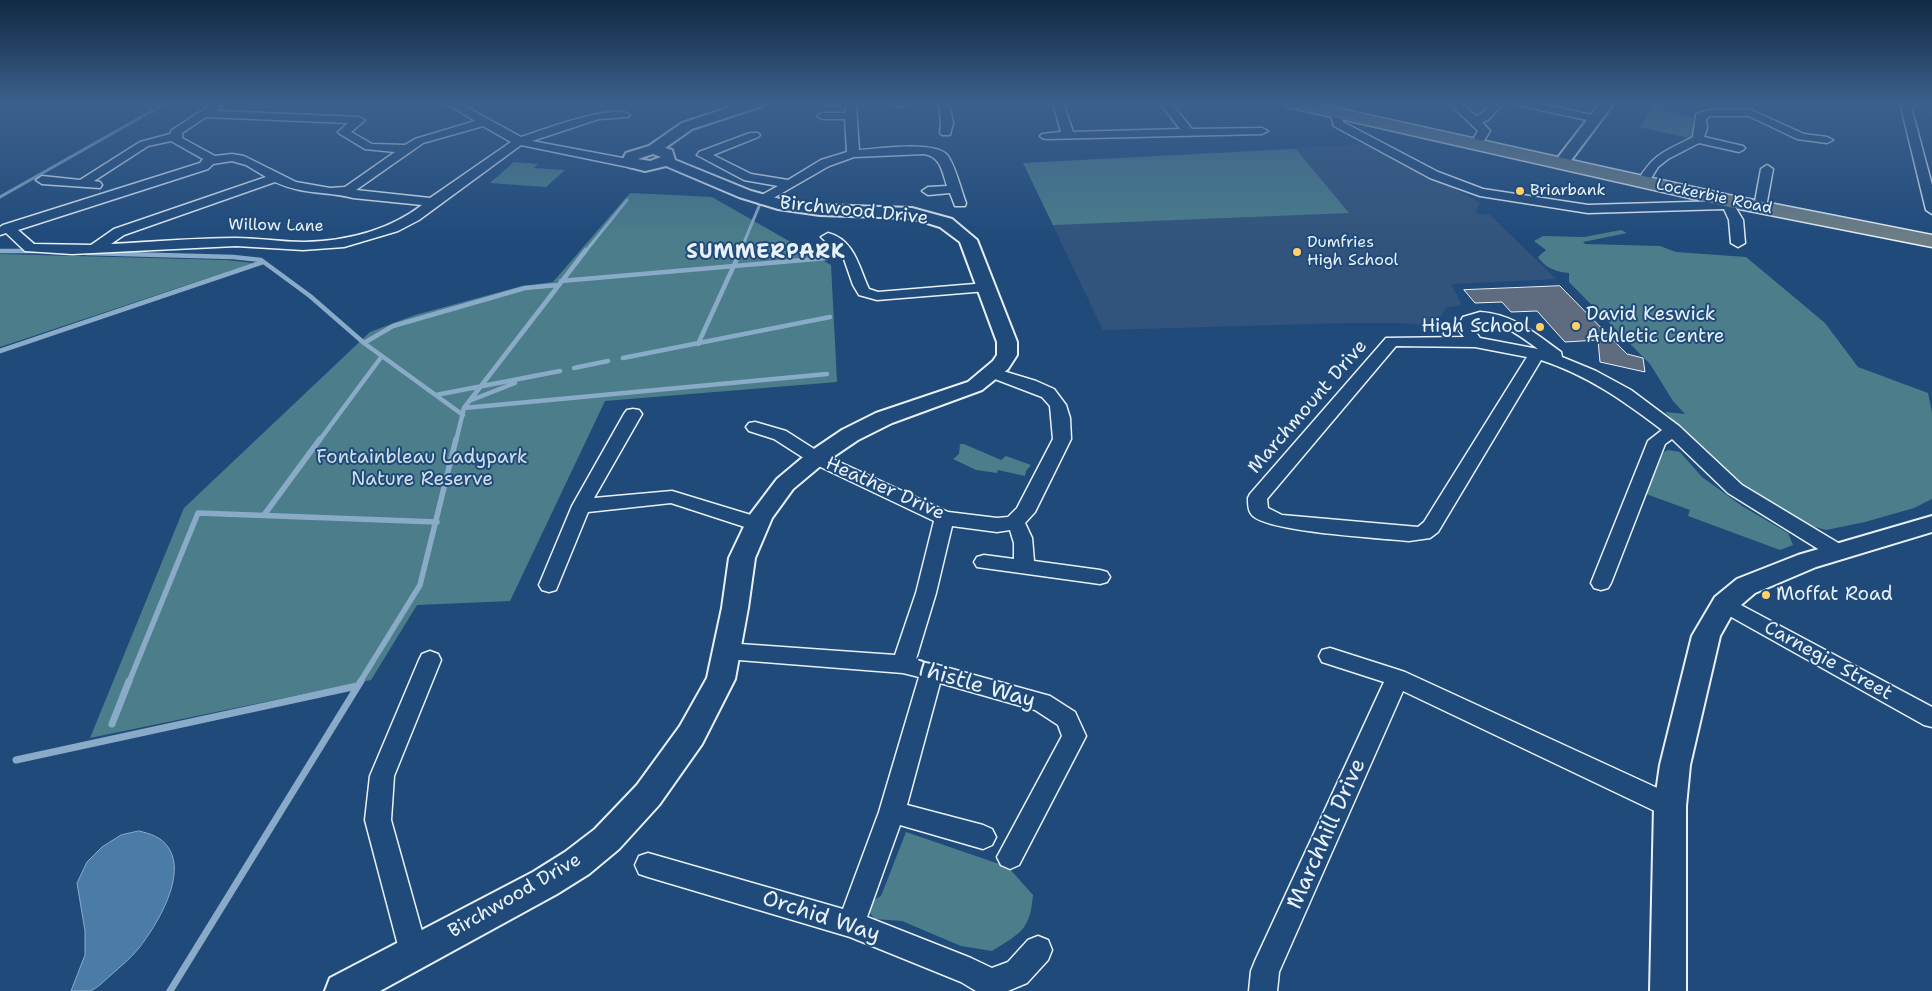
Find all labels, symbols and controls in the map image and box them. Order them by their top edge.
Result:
street label: Lockerbie Road [1654,175,1774,219]
place label: Briarbank [1530,181,1606,201]
marker: Briarbank [1514,185,1526,197]
street label: Birchwood Drive [779,192,929,230]
street label: Willow Lane [228,216,324,236]
place label: Dumfries High School [1307,233,1398,271]
district label: SUMMERPARK [685,241,847,265]
marker: Dumfries High School [1291,246,1303,258]
place label: David Keswick Athletic Centre [1586,304,1725,348]
place label: High School [1421,316,1530,338]
marker: David Keswick Athletic Centre [1570,320,1582,332]
marker: High School [1534,321,1546,333]
street label: Marchmount Drive [1244,335,1372,479]
park label: Fontainbleau Ladypark Nature Reserve [316,447,528,491]
street label: Heather Drive [822,453,948,525]
place label: Moffat Road [1776,584,1893,606]
marker: Moffat Road [1760,589,1772,601]
street label: Carnegie Street [1760,616,1896,706]
street label: Thistle Way [912,655,1038,715]
street label: Marchhill Drive [1282,755,1372,913]
street label: Birchwood Drive [445,849,585,943]
street label: Orchid Way [759,885,883,949]

